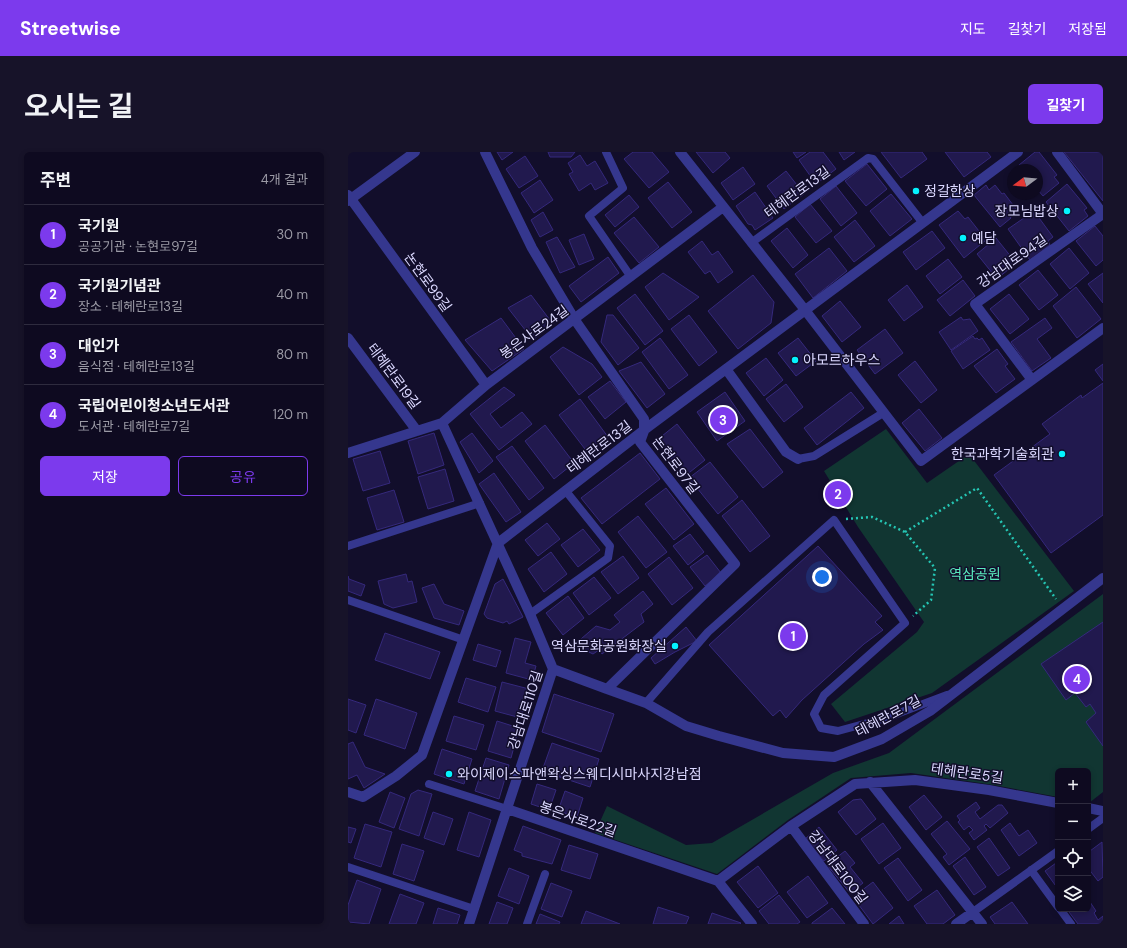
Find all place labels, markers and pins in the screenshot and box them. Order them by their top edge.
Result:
place label: 정갈한상 [924,182,976,200]
marker: 정갈한상 [911,186,921,196]
place label: 장모님밥상 [995,202,1059,220]
marker: 장모님밥상 [1062,206,1072,216]
place label: 예담 [971,229,997,247]
marker: 예담 [958,233,968,243]
place label: 아모르하우스 [803,351,880,369]
marker: 아모르하우스 [790,355,800,365]
pin: 3 [710,405,736,435]
place label: 한국과학기술회관 [951,445,1054,463]
marker: 한국과학기술회관 [1057,449,1067,459]
pin: 2 [825,479,851,509]
pin: 1 [780,621,806,651]
place label: 역삼문화공원화장실 [551,637,667,655]
marker: 역삼문화공원화장실 [670,641,680,651]
pin: 4 [1064,664,1090,694]
place label: 와이제이스파앤왁싱스웨디시마사지강남점 [457,765,702,783]
marker: 와이제이스파앤왁싱스웨디시마사지강남점 [444,769,454,779]

